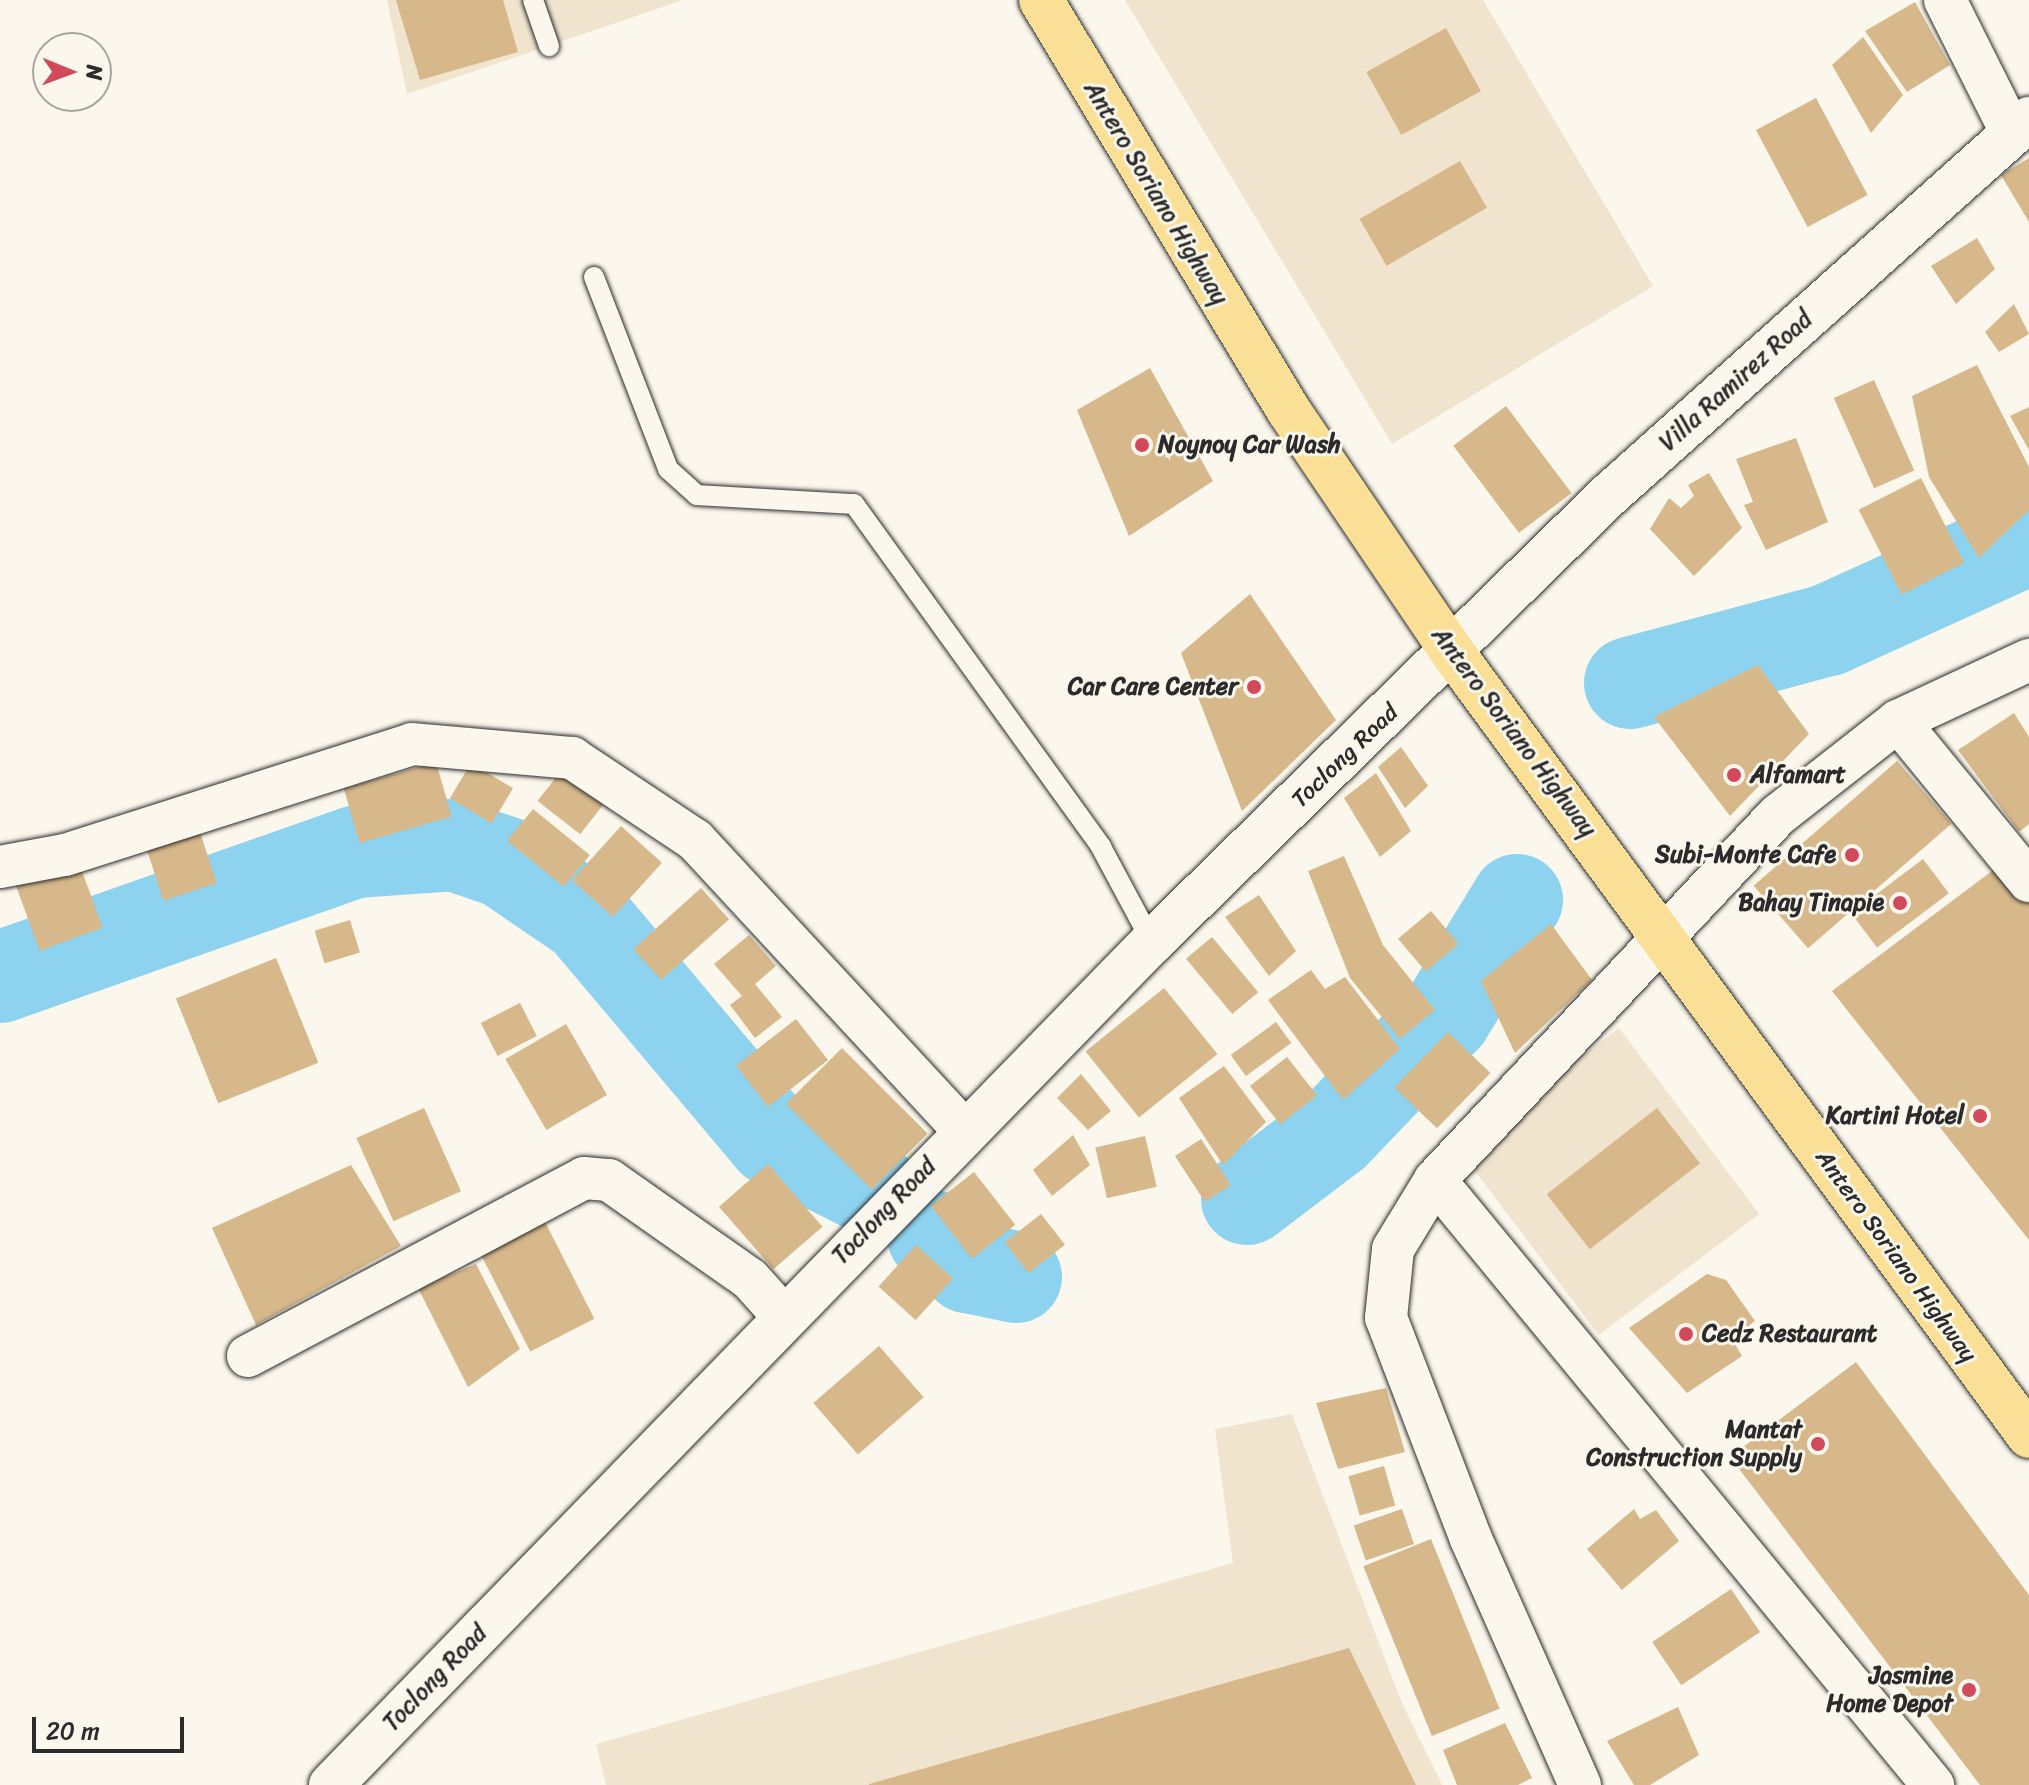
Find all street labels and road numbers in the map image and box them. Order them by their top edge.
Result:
street label: Antero Soriano Highway [1078,76,1234,310]
street label: Villa Ramirez Road [1654,305,1818,457]
street label: Antero Soriano Highway [1425,621,1603,843]
street label: Toclong Road [1286,698,1404,814]
street label: Antero Soriano Highway [1809,1144,1983,1368]
street label: Toclong Road [826,1152,942,1270]
street label: Toclong Road [377,1619,493,1737]

